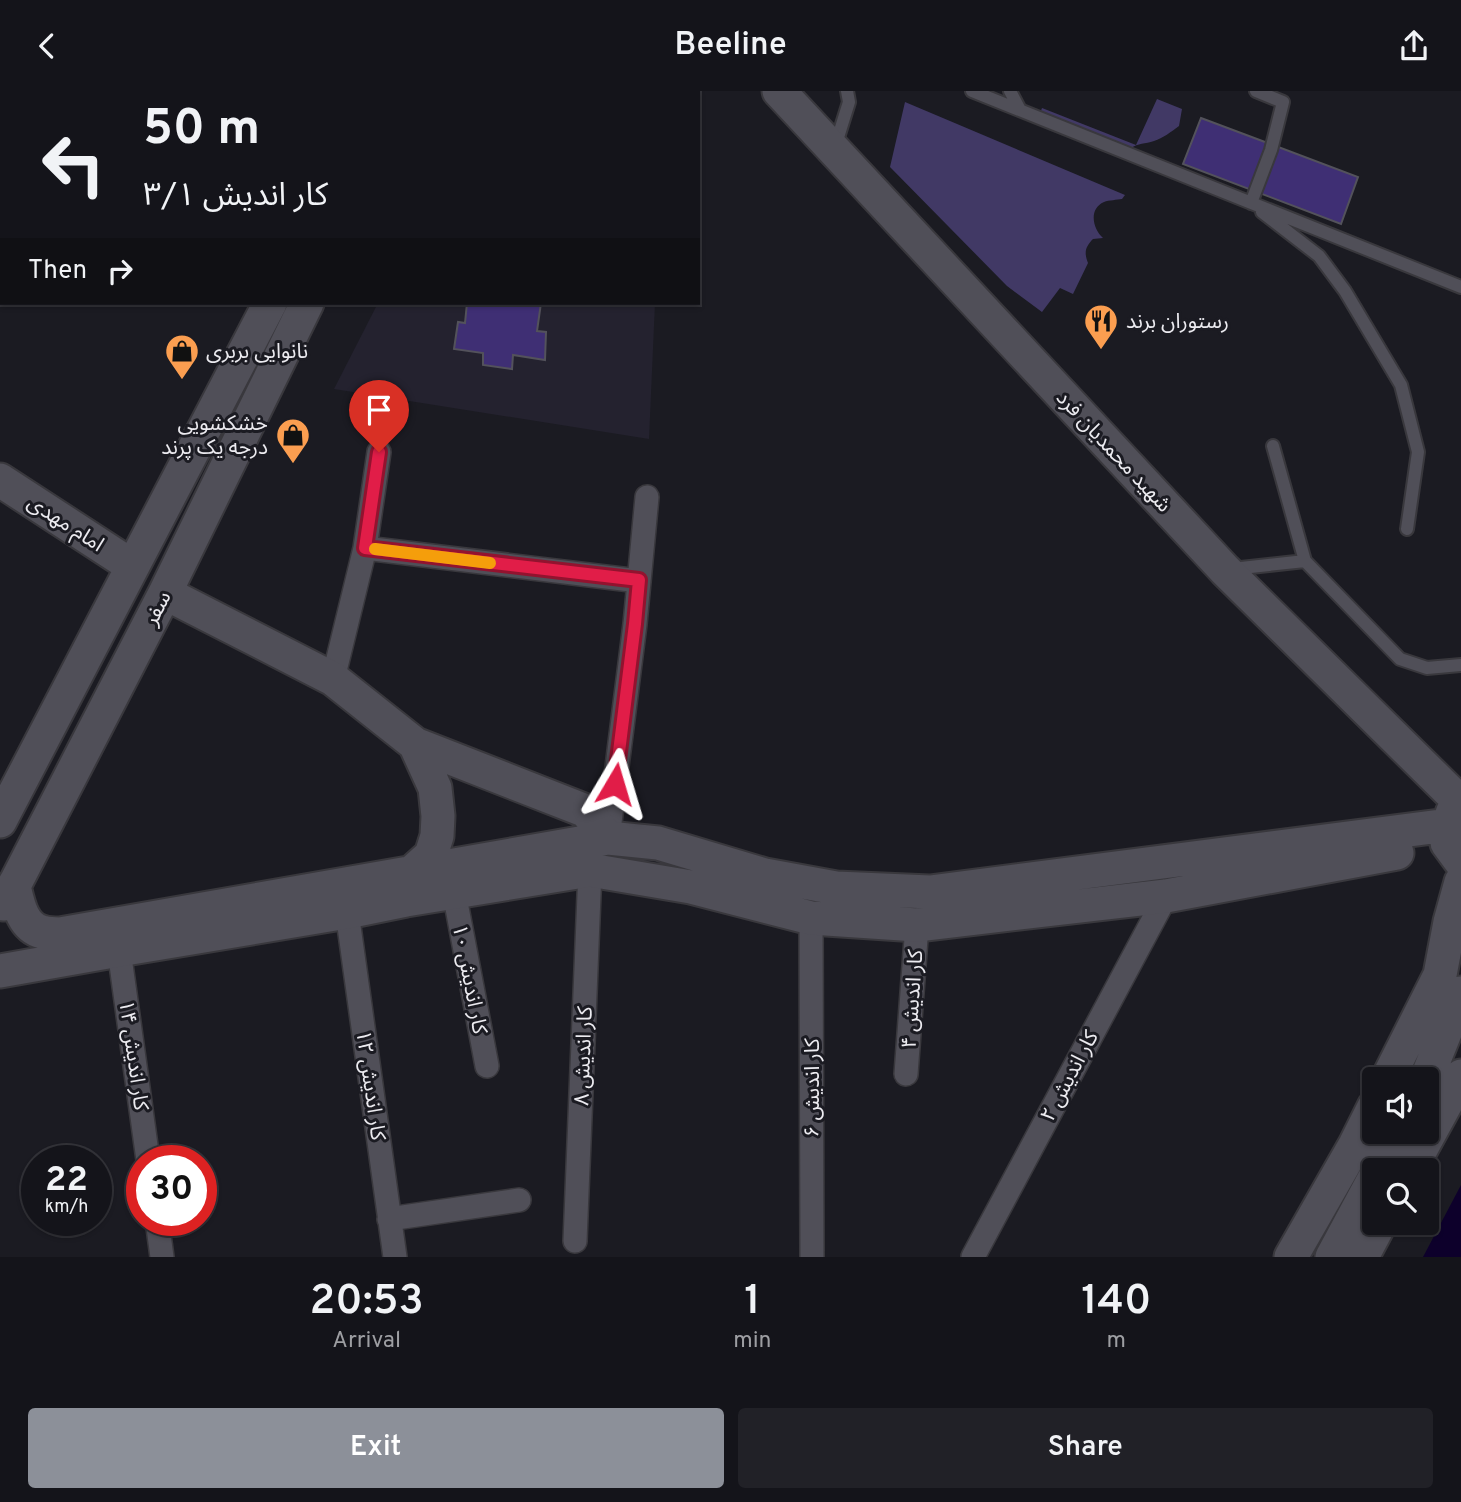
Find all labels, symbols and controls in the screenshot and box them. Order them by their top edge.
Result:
text: Beeline [674,26,787,66]
icon: back [28,27,66,65]
icon: share [1395,27,1433,65]
text: 50 m [143,100,260,162]
icon: left [28,119,119,210]
text: ۳/۱ کار اندیش [143,177,328,217]
icon: right [101,252,139,290]
text: Then [28,255,87,288]
restaurant icon: رستوران برند [1082,302,1120,351]
place label: رستوران برند [1126,309,1229,336]
shop icon: نانوایی بربری [163,332,201,381]
place label: نانوایی بربری [206,339,308,366]
pin [349,380,409,452]
street label: شهید محمدیان فرد [1049,385,1177,519]
icon: arrive [360,391,398,429]
place label: خشکشویی درجه یک پرند [161,411,268,462]
shop icon: خشکشویی درجه یک پرند [274,416,312,465]
street label: امام مهدی [21,490,109,560]
street label: سفر [138,587,178,631]
position arrow [578,747,652,821]
street label: ۱۰ کار اندیش [445,922,492,1037]
street label: ۴ کار اندیش [897,948,930,1049]
street label: ۱۴ کار اندیش [111,998,154,1112]
street label: ۸ کار اندیش [569,1006,600,1106]
street label: ۲ کار اندیش [1035,1026,1106,1127]
street label: ۱۲ کار اندیش [348,1028,391,1142]
street label: ۶ کار اندیش [800,1038,827,1138]
map controls [1362,1067,1439,1235]
button: sound [1362,1067,1439,1144]
speed limit sign: 30 [126,1145,217,1236]
button: search [1362,1158,1439,1235]
text: 22 [45,1159,88,1203]
text: km/h [45,1196,88,1219]
text: 20:53 [310,1276,424,1329]
text: 1 [744,1276,761,1329]
text: 140 [1081,1276,1151,1329]
text: Arrival [332,1327,401,1356]
text: min [733,1327,772,1356]
text: m [1107,1327,1126,1356]
button: Exit [28,1408,724,1488]
button: Share [738,1408,1433,1488]

